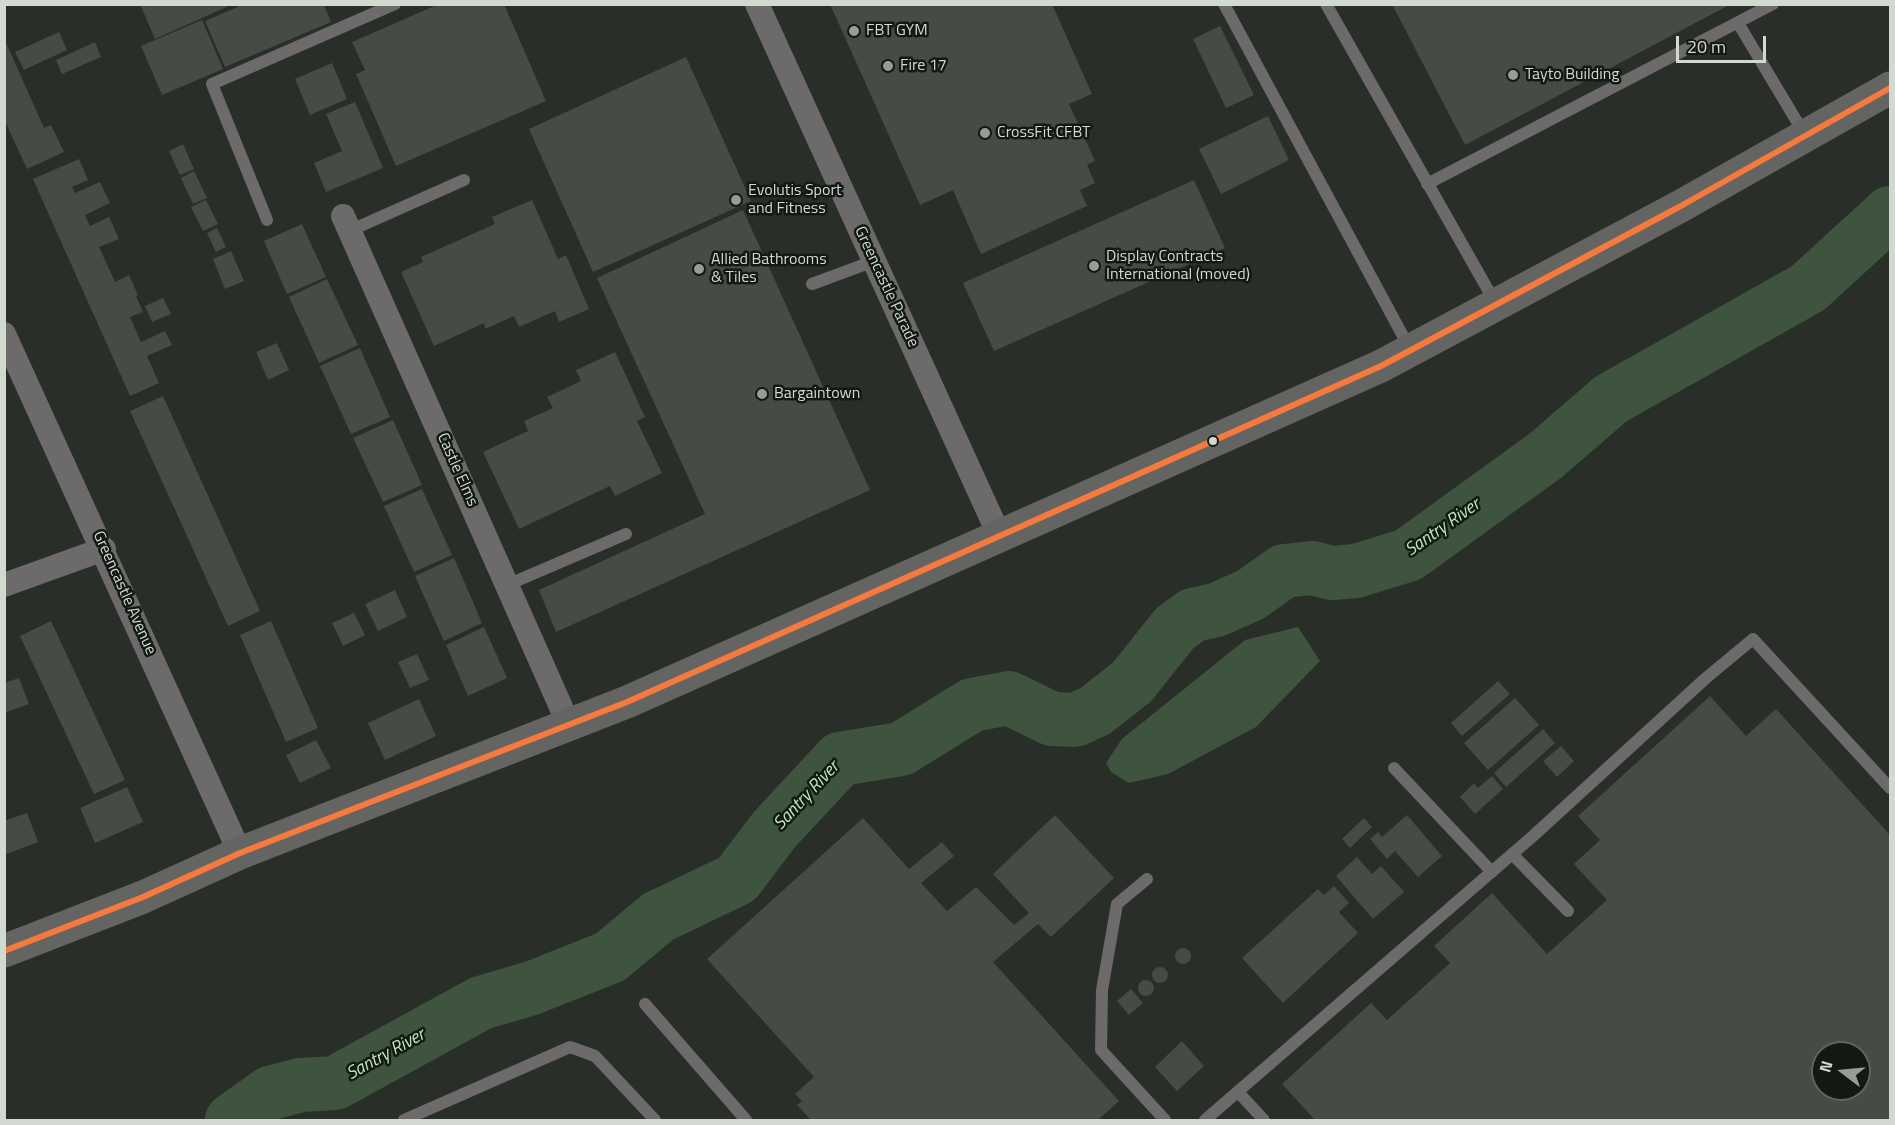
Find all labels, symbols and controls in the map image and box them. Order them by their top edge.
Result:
place label: FBT GYM [866,21,928,41]
marker: FBT GYM [847,24,861,38]
scale bar [1679,24,1769,62]
text: 20 m [1687,33,1726,60]
place label: Fire 17 [900,56,947,76]
marker: Fire 17 [881,59,895,73]
place label: Tayto Building [1525,65,1620,85]
marker: Tayto Building [1506,68,1520,82]
place label: CrossFit CFBT [997,123,1091,143]
marker: CrossFit CFBT [978,126,992,140]
place label: Evolutis Sport and Fitness [748,181,842,219]
marker: Evolutis Sport and Fitness [729,193,743,207]
street label: Greencastle Parade [850,224,922,350]
place label: Display Contracts International (moved) [1106,247,1250,285]
place label: Allied Bathrooms & Tiles [711,250,827,288]
marker: Display Contracts International (moved) [1087,259,1101,273]
marker: Allied Bathrooms & Tiles [692,262,706,276]
place label: Bargaintown [774,384,860,404]
marker: Bargaintown [755,387,769,401]
street label: Castle Elms [432,430,482,510]
unlabelled marker [1207,435,1219,447]
water label: Santry River [1401,494,1485,562]
street label: Greencastle Avenue [88,528,160,658]
water label: Santry River [770,757,844,835]
water label: Santry River [343,1025,429,1085]
north arrow [1811,1041,1871,1101]
text: N [1813,1058,1839,1075]

